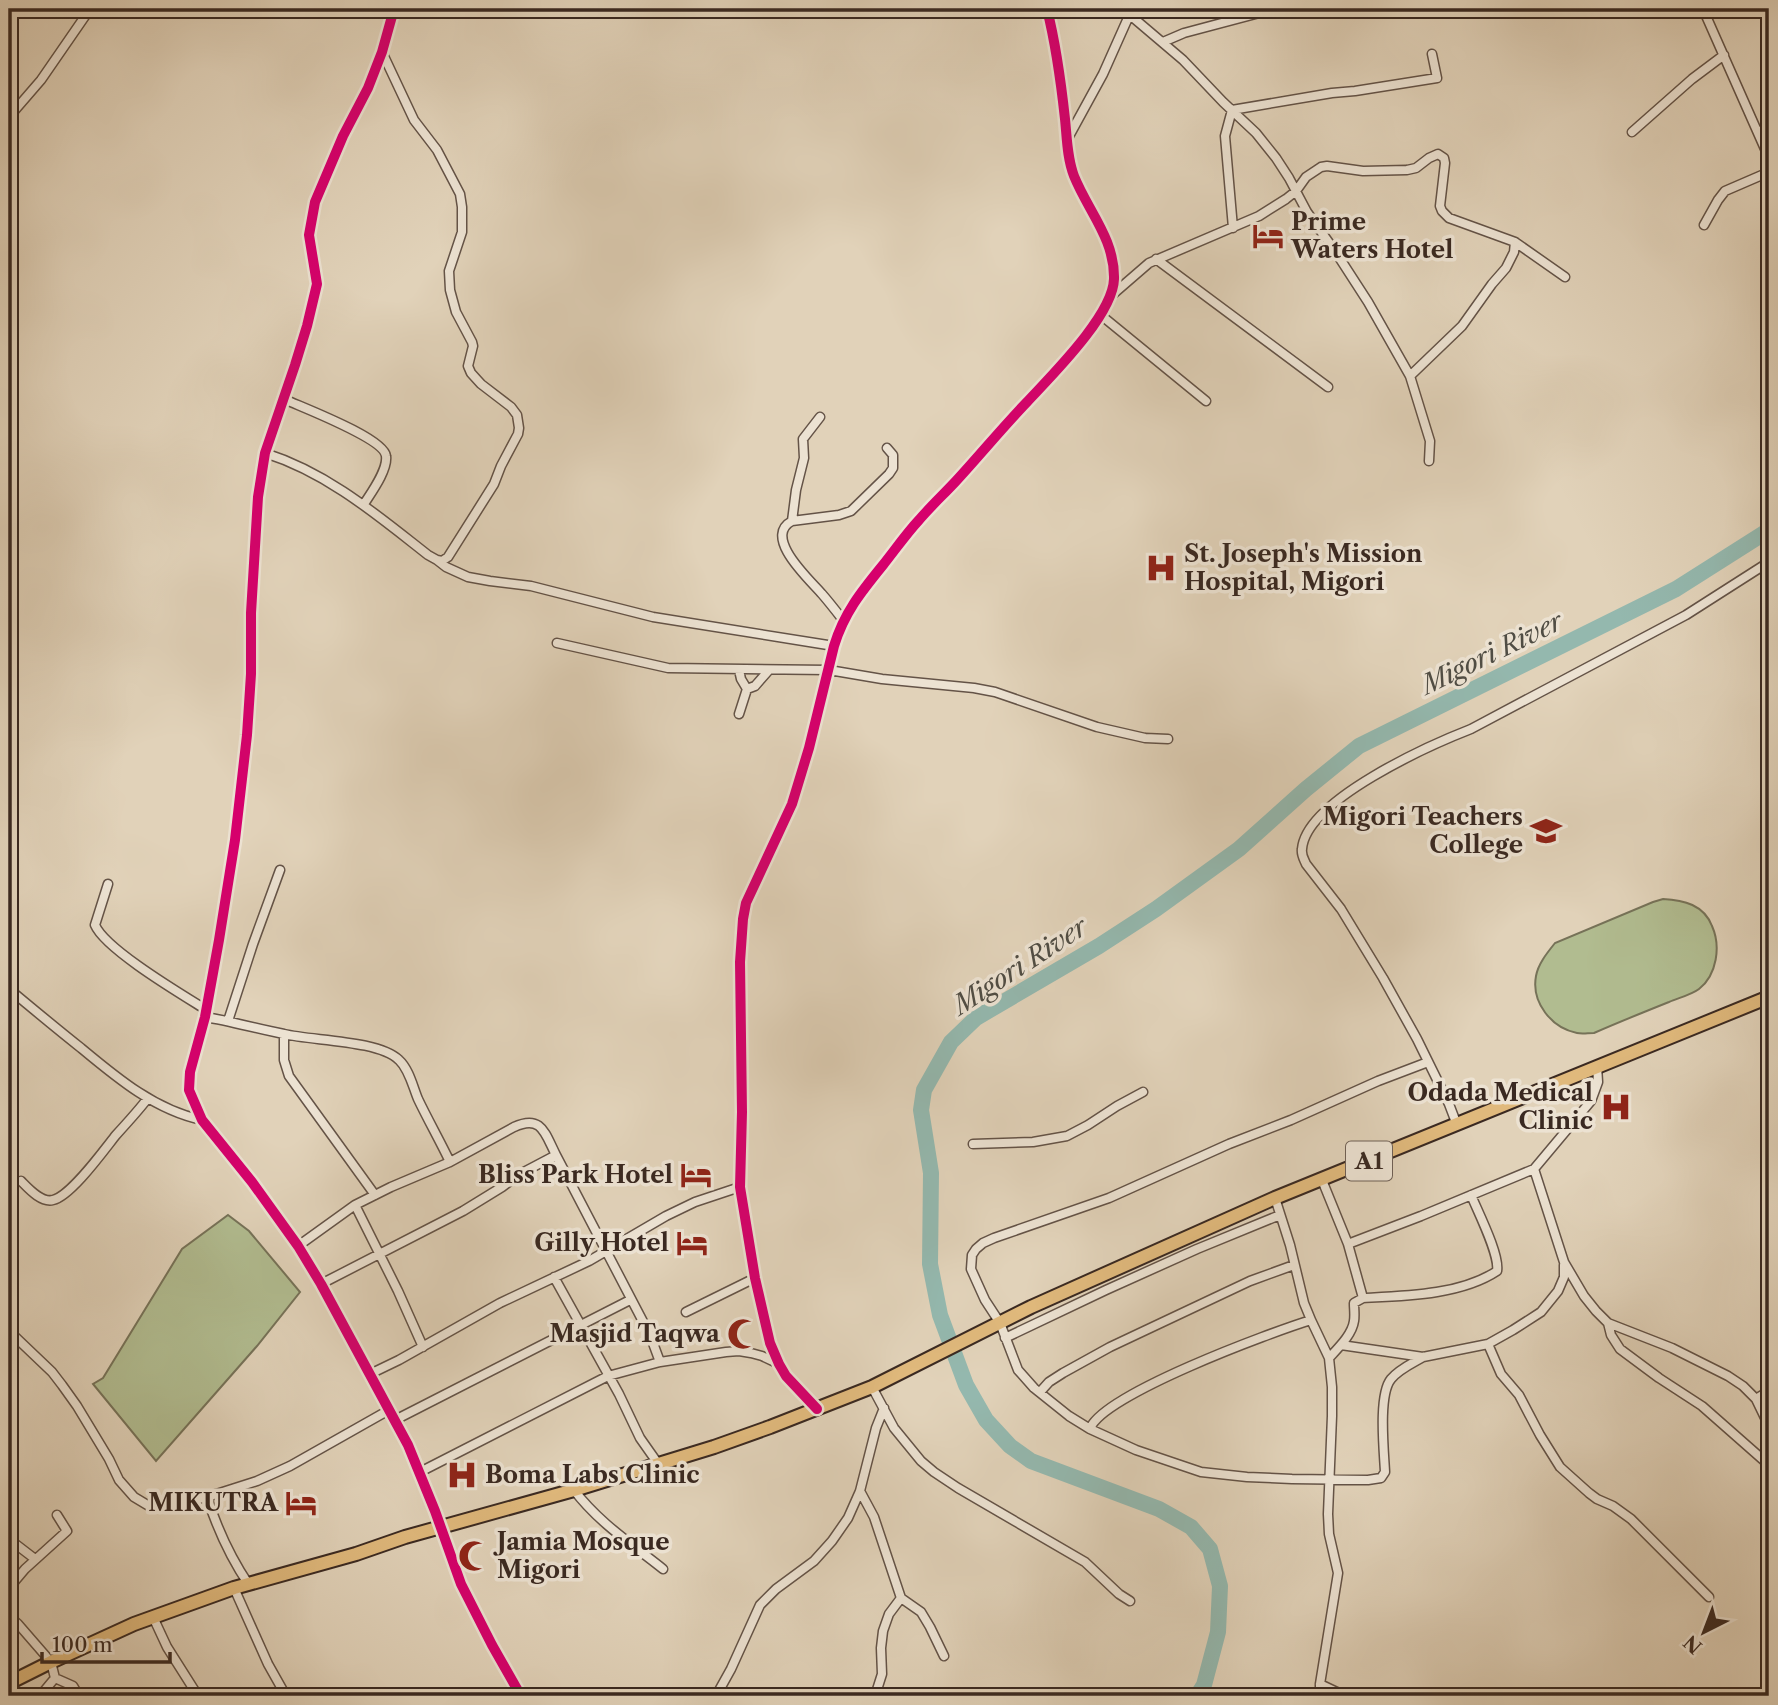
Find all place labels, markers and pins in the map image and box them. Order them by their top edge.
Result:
place label: Prime Waters Hotel [1290,207,1453,264]
hotel icon: Prime Waters Hotel [1251,219,1285,253]
place label: St. Joseph's Mission Hospital, Migori [1184,539,1423,596]
hospital icon: St. Joseph's Mission Hospital, Migori [1144,551,1178,585]
place label: Migori Teachers College [1323,802,1523,859]
school or university icon: Migori Teachers College [1529,814,1563,848]
place label: Odada Medical Clinic [1407,1078,1593,1135]
hospital icon: Odada Medical Clinic [1599,1090,1633,1124]
hotel icon: Bliss Park Hotel [679,1158,713,1192]
place label: Bliss Park Hotel [478,1160,673,1189]
hotel icon: Gilly Hotel [675,1226,709,1260]
place label: Gilly Hotel [534,1228,669,1257]
mosque icon: Masjid Taqwa [726,1317,760,1351]
place label: Masjid Taqwa [549,1319,721,1348]
hospital icon: Boma Labs Clinic [445,1458,479,1492]
place label: Boma Labs Clinic [485,1460,699,1489]
hotel icon: MIKUTRA [284,1486,318,1520]
place label: MIKUTRA [148,1488,279,1517]
place label: Jamia Mosque Migori [493,1527,669,1584]
mosque icon: Jamia Mosque Migori [457,1539,491,1573]

